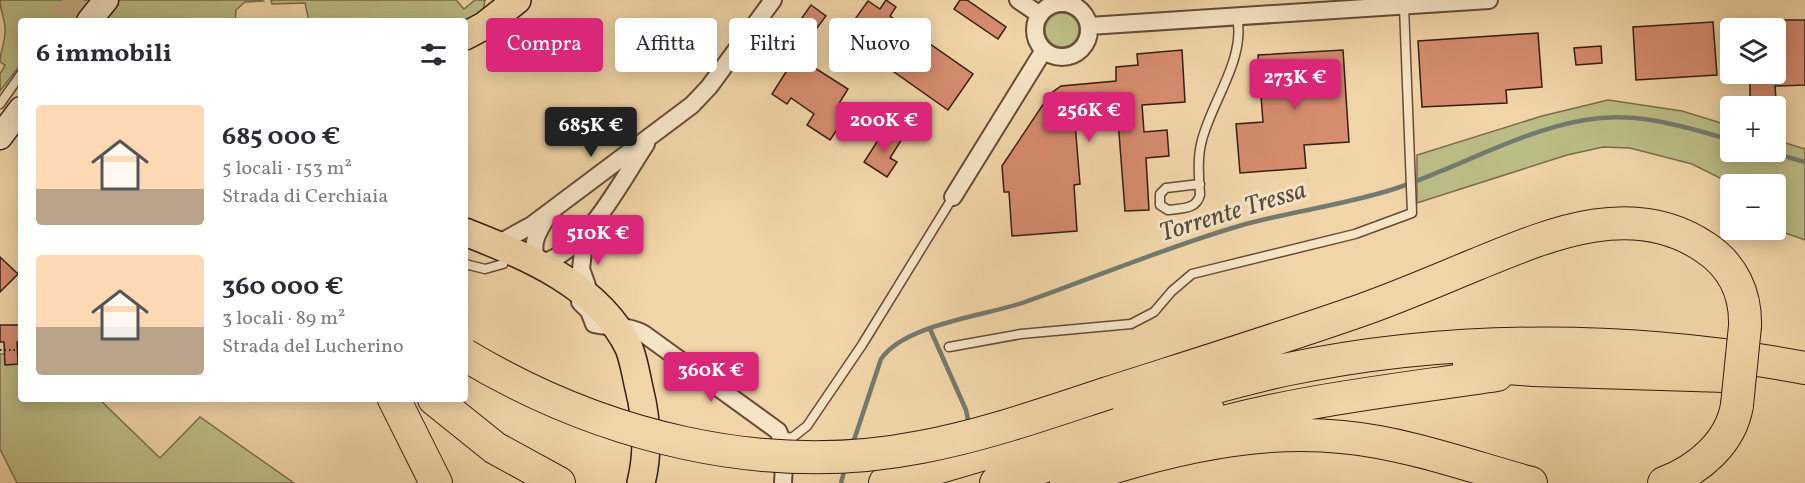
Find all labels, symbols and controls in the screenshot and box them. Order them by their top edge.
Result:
chip: Compra [486,18,603,72]
chip: Affitta [615,18,717,72]
chip: Filtri [729,18,817,72]
chip: Nuovo [829,18,931,72]
map controls [1720,18,1786,240]
button: layers [1720,18,1786,84]
text: 6 immobili [36,36,172,72]
icon: filters [417,38,450,71]
pin: 273K € [1246,59,1344,110]
text: 273K € [1264,64,1326,92]
pin: 256K € [1040,92,1138,143]
button: + [1720,96,1786,162]
text: 256K € [1057,97,1121,125]
pin: 200K € [835,102,933,153]
pin: 685K € [542,107,640,158]
text: 200K € [850,107,918,135]
text: 685K € [559,112,623,140]
text: 685 000 € [222,119,341,155]
icon: home [84,129,156,201]
text: 5 locali · 153 m² [222,155,352,183]
water label: Torrente Tressa [1155,173,1311,251]
button: − [1720,174,1786,240]
text: Strada di Cerchiaia [222,183,388,211]
pin: 510K € [549,215,647,266]
text: 510K € [566,220,630,248]
text: 360 000 € [222,269,344,305]
icon: home [84,279,156,351]
text: 3 locali · 89 m² [222,305,345,333]
text: Strada del Lucherino [222,333,404,361]
pin: 360K € [662,352,760,403]
text: 360K € [678,357,744,385]

